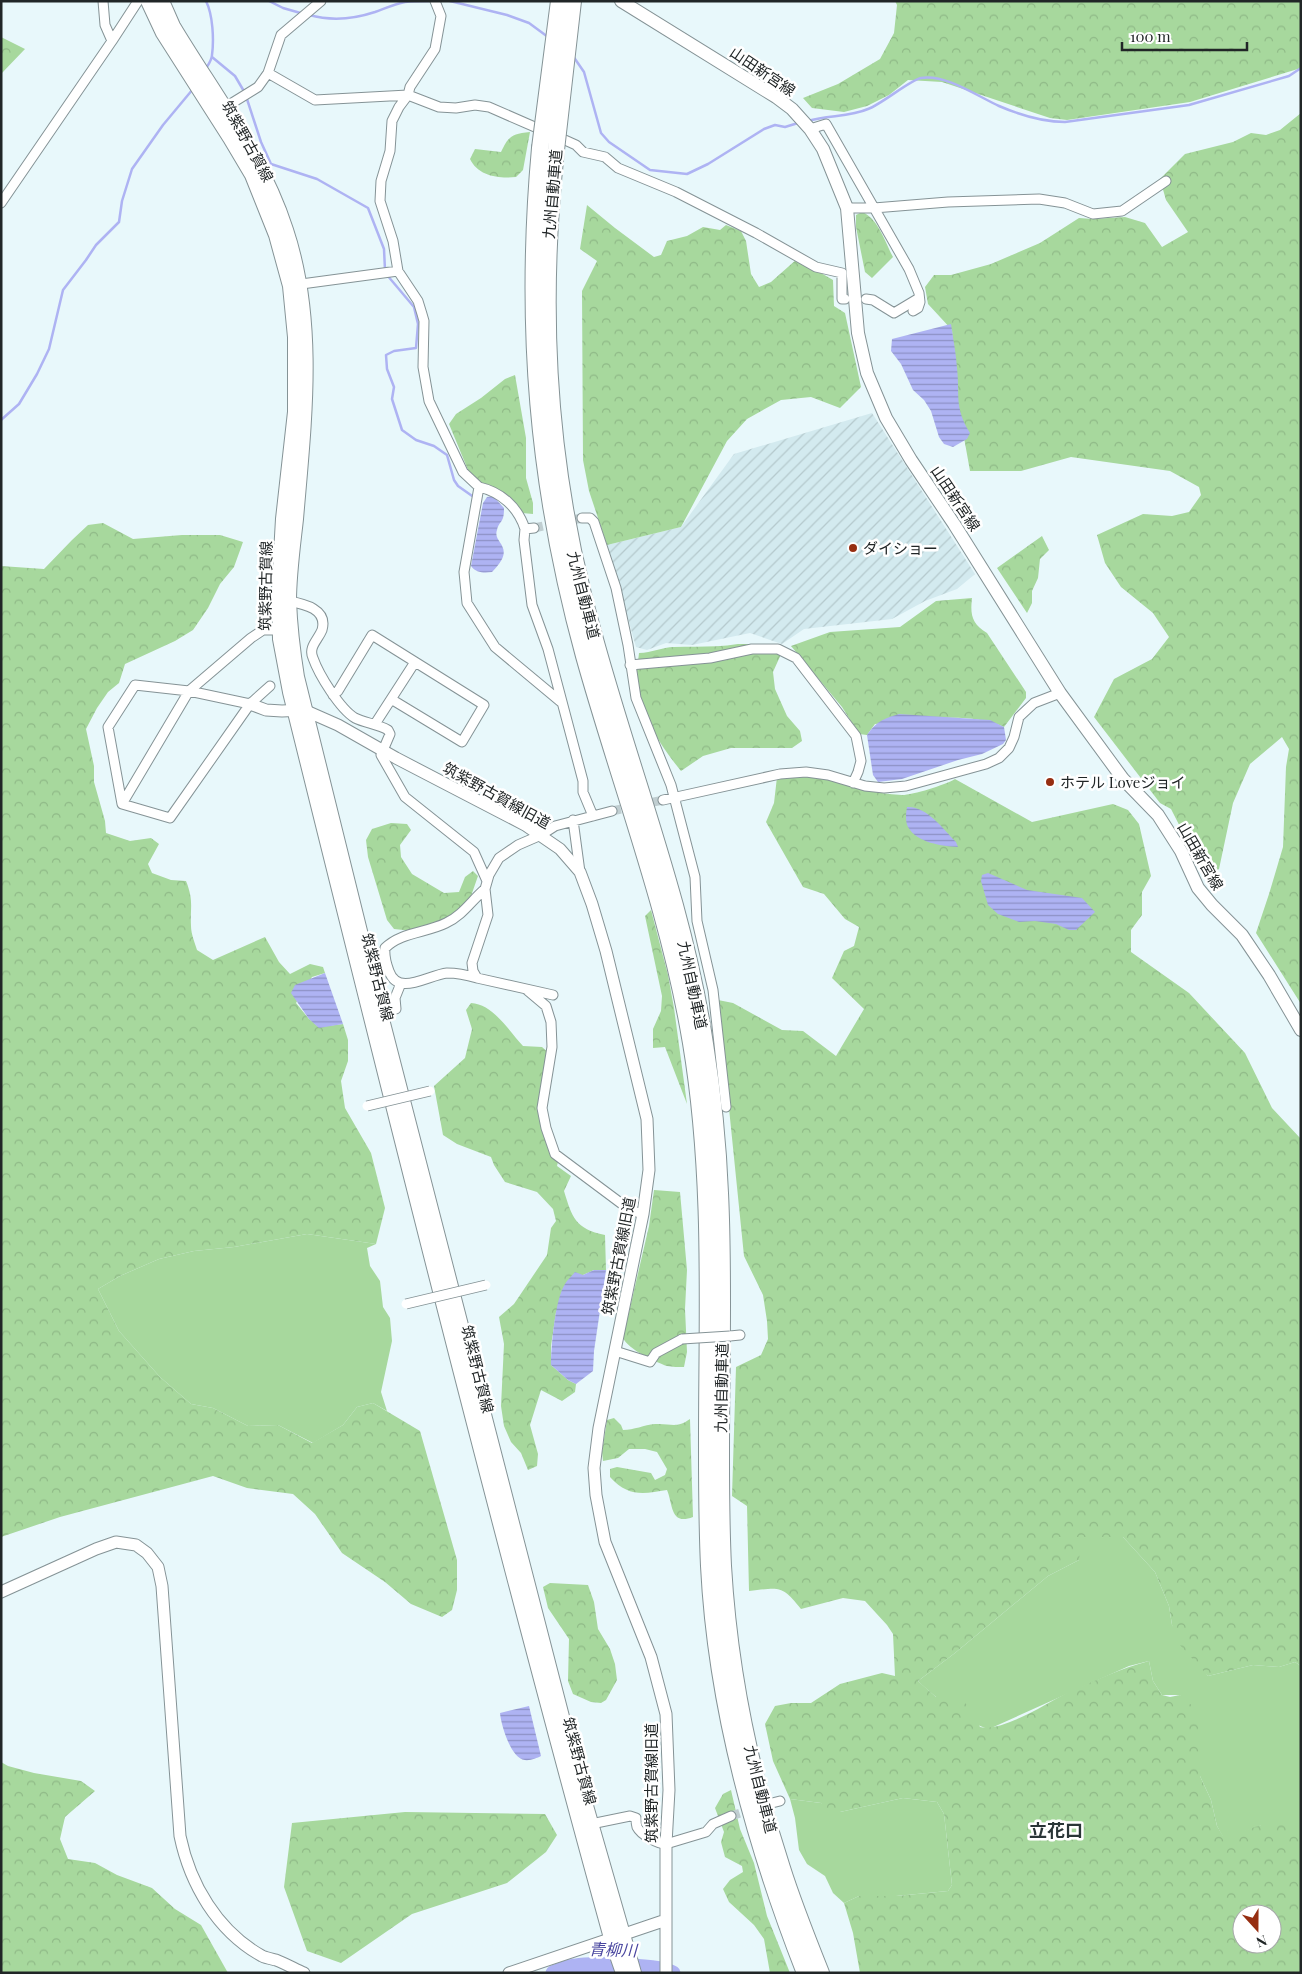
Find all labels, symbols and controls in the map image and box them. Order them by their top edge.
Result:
scale bar [1122,20,1247,52]
text: 100 m [1130,26,1171,46]
street label: 山田新宮線 [726,42,800,100]
street label: 筑紫野古賀線 [217,97,279,185]
street label: 九州自動車道 [538,148,566,240]
street label: 山田新宮線 [927,461,985,535]
place label: ダイショー [863,538,938,558]
street label: 筑紫野古賀線 [254,541,276,631]
marker: ダイショー [847,542,859,554]
street label: 九州自動車道 [563,549,605,641]
street label: 筑紫野古賀線旧道 [440,757,554,833]
place label: ホテル Loveジョイ [1060,772,1185,792]
marker: ホテル Loveジョイ [1044,776,1056,788]
street label: 山田新宮線 [1174,819,1228,893]
street label: 筑紫野古賀線 [357,931,399,1023]
street label: 九州自動車道 [674,939,712,1031]
street label: 筑紫野古賀線旧道 [597,1195,639,1317]
street label: 筑紫野古賀線 [457,1323,499,1415]
street label: 九州自動車道 [710,1343,732,1433]
street label: 筑紫野古賀線 [559,1715,601,1807]
street label: 筑紫野古賀線旧道 [641,1723,661,1843]
street label: 九州自動車道 [740,1743,782,1835]
district label: 立花口 [1029,1818,1083,1842]
north arrow [1232,1904,1282,1954]
text: N [1254,1931,1270,1952]
water label: 青柳川 [589,1938,639,1960]

